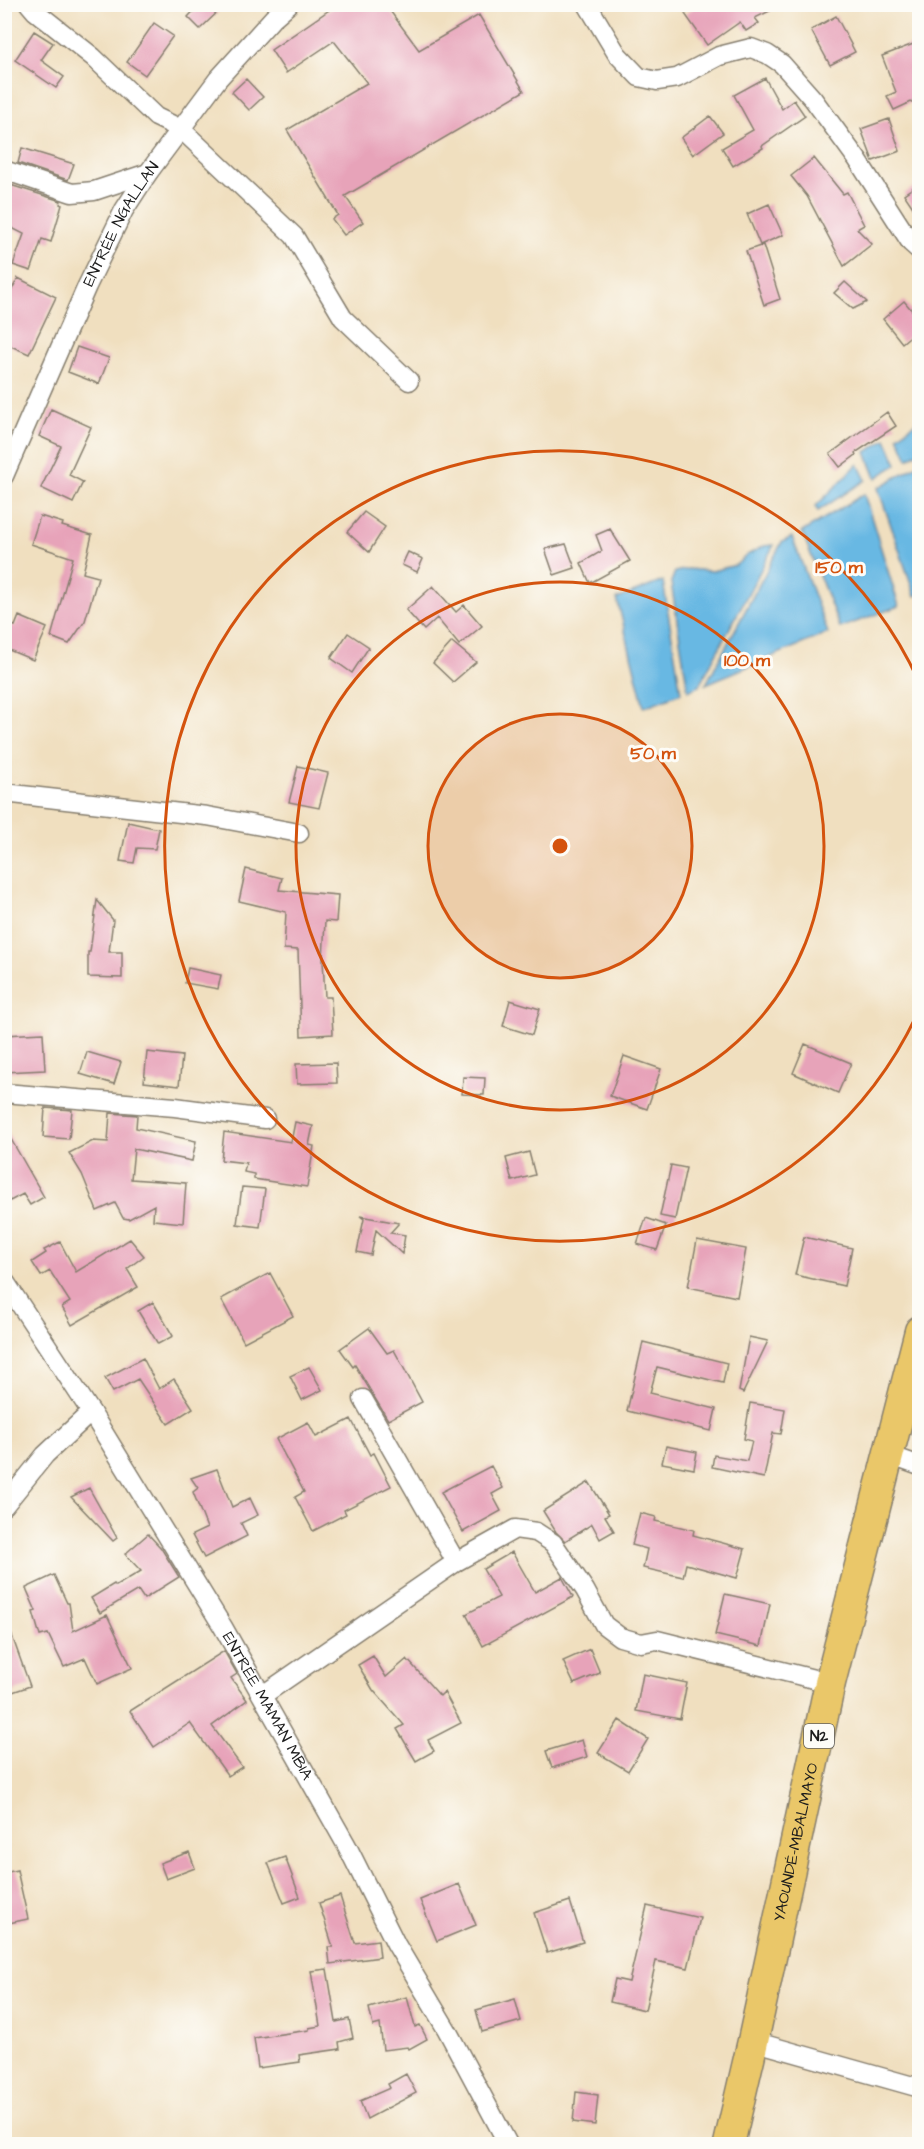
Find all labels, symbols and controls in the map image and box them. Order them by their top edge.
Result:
street label: ENTRÉE NGALLAN [77,157,164,290]
text: 150 m [815,555,864,580]
text: 100 m [724,648,771,673]
text: 50 m [630,741,677,766]
centre of rings [550,836,570,856]
street label: ENTRÉE MAMAN MBIA [217,1628,318,1784]
road number: N2 [804,1724,834,1748]
street label: YAOUNDÉ-MBALMAYO [768,1761,824,1924]

